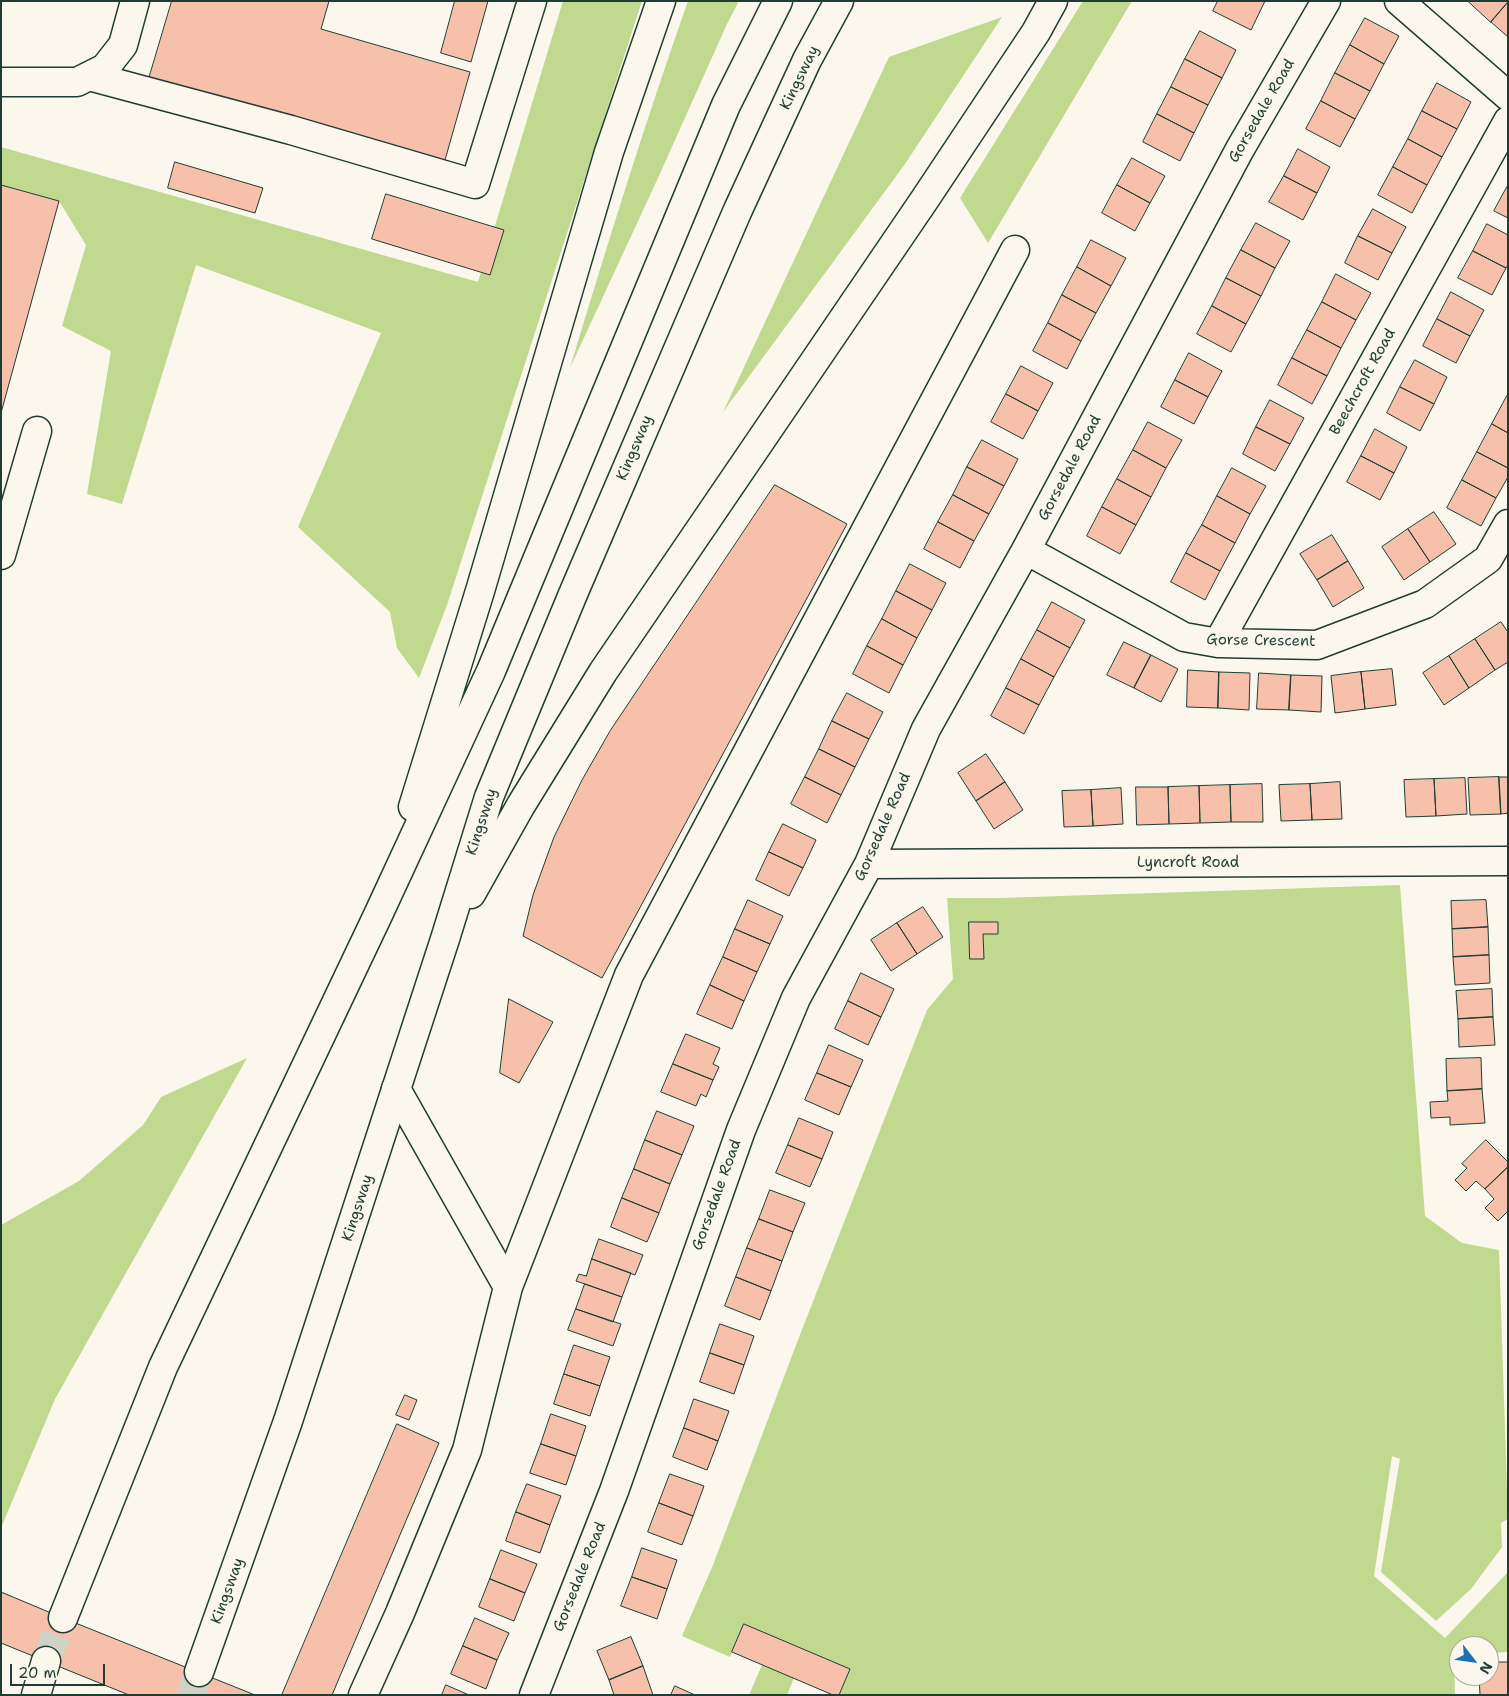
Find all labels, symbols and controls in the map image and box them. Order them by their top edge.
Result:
street label: Kingsway [777,43,823,113]
street label: Gorsedale Road [1225,56,1299,166]
street label: Beechcroft Road [1326,326,1400,438]
street label: Gorsedale Road [1035,412,1105,524]
street label: Kingsway [613,413,657,483]
street label: Gorse Crescent [1206,631,1316,651]
street label: Gorsedale Road [851,770,915,884]
street label: Kingsway [463,786,501,858]
street label: Lyncroft Road [1137,854,1239,872]
street label: Gorsedale Road [689,1137,745,1253]
street label: Kingsway [339,1172,377,1244]
street label: Gorsedale Road [550,1520,610,1634]
street label: Kingsway [208,1555,248,1627]
north arrow [1449,1636,1499,1686]
scale bar [12,1654,108,1686]
text: N [1476,1659,1497,1677]
text: 20 m [18,1663,57,1683]

